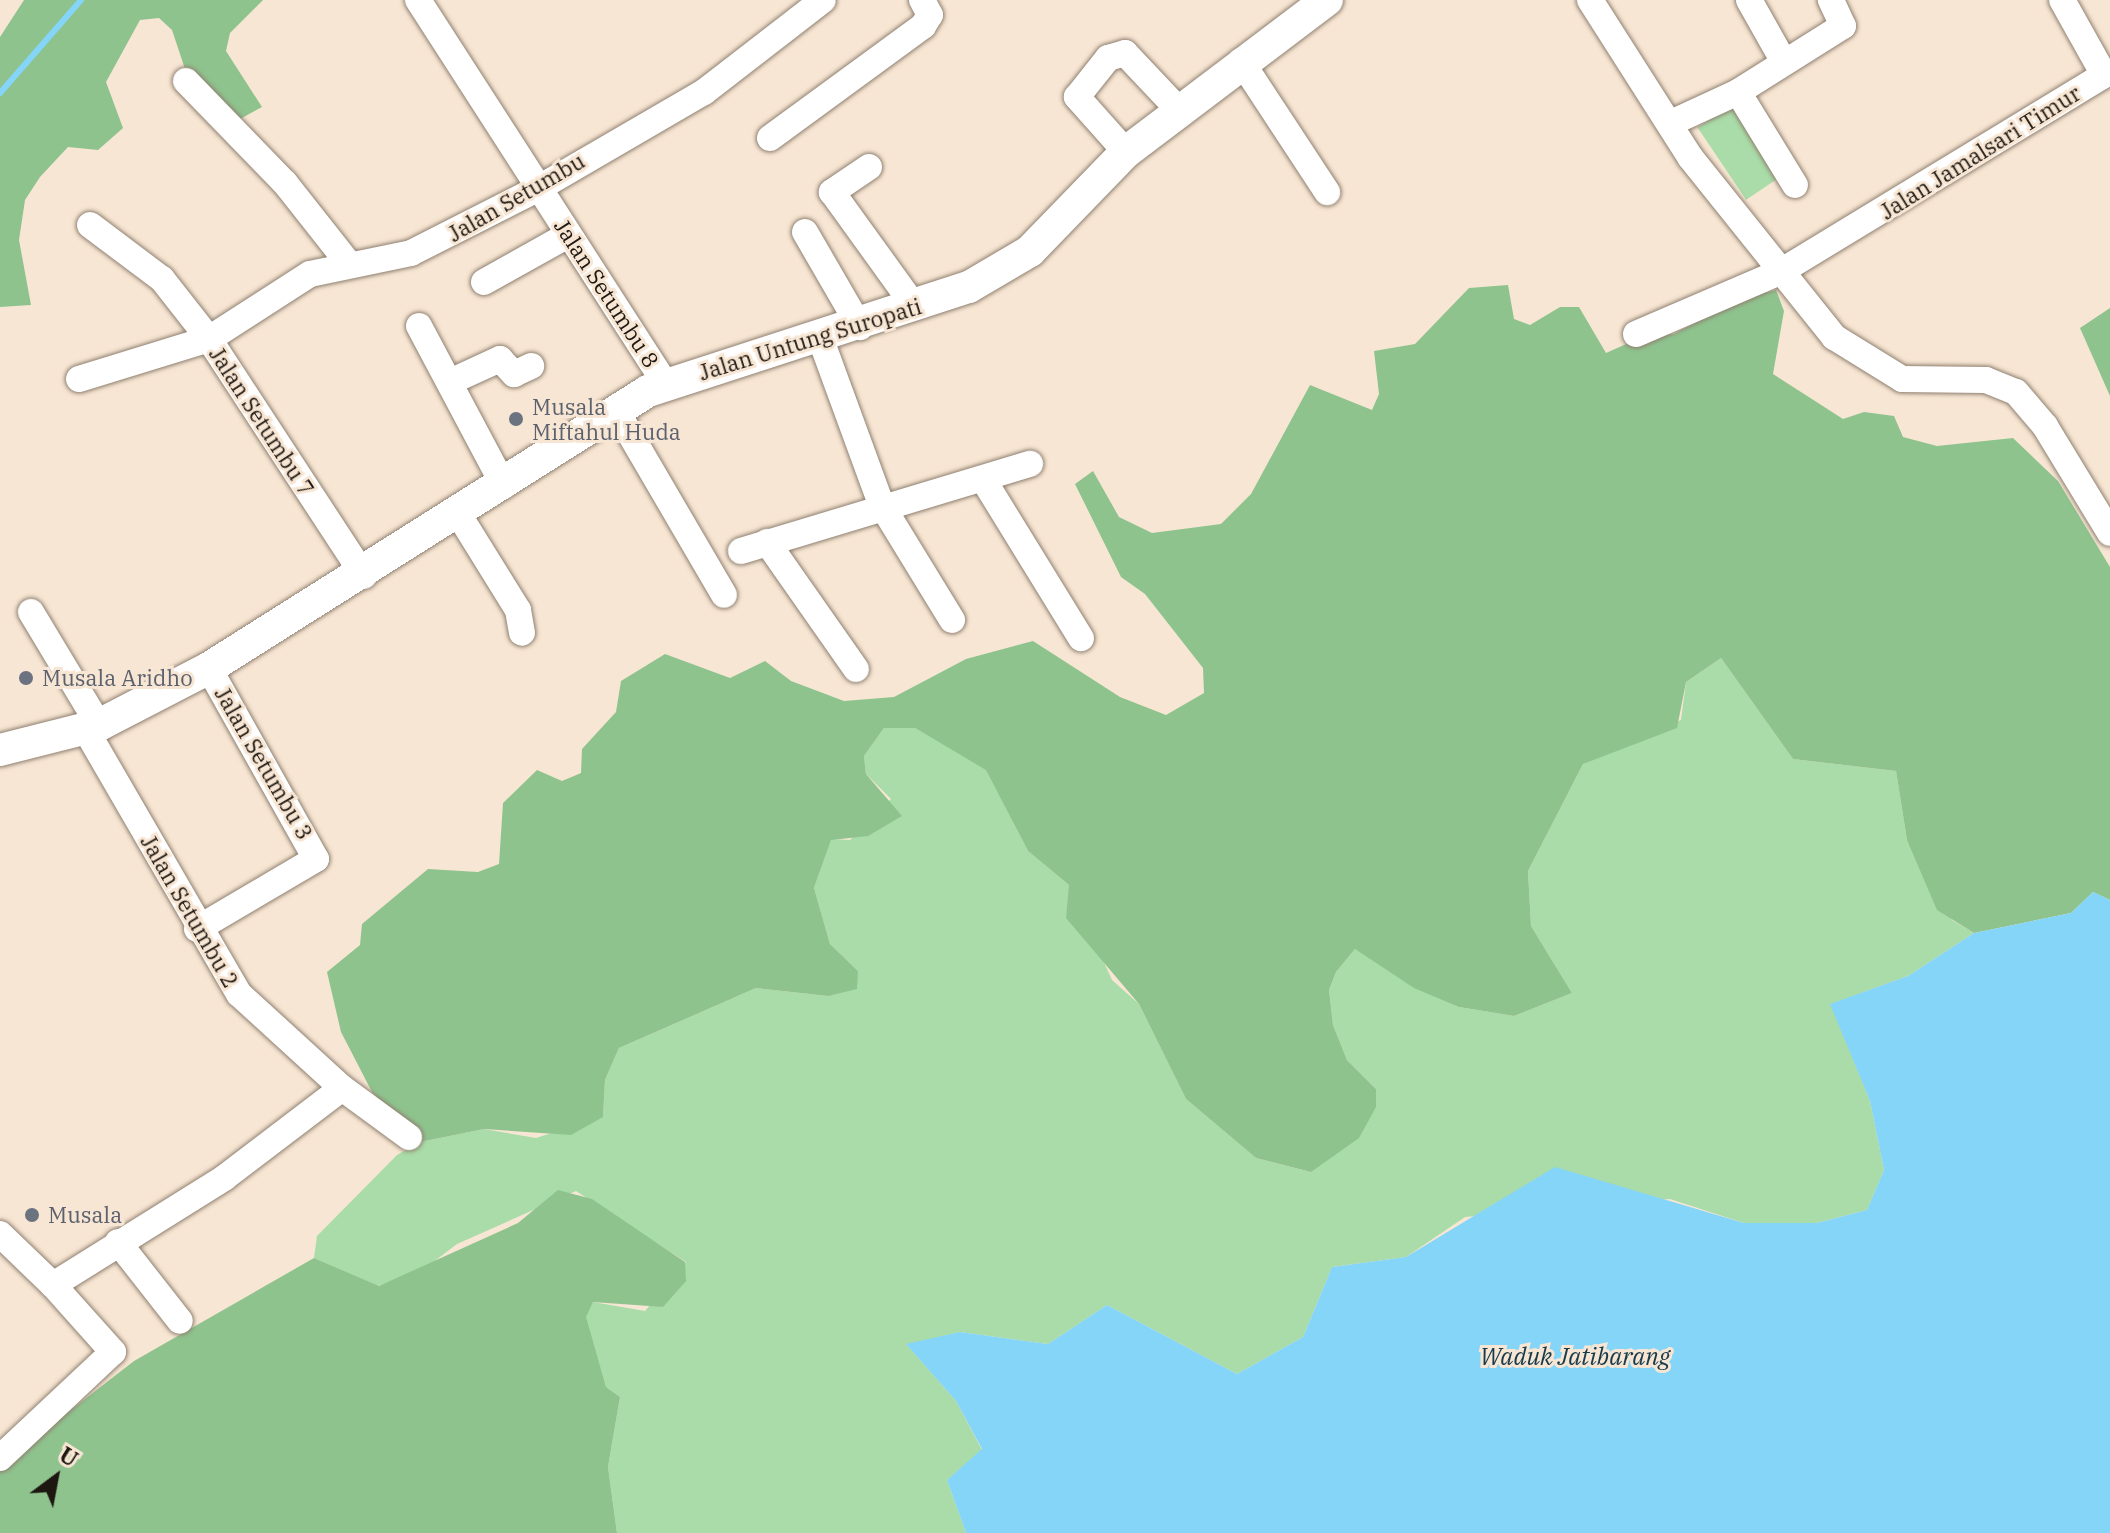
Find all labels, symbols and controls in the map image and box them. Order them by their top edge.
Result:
street label: Jalan Jamalsari Timur [1875,79,2085,225]
street label: Jalan Setumbu [443,147,589,247]
street label: Jalan Setumbu 8 [549,214,665,372]
street label: Jalan Untung Suropati [696,293,924,385]
street label: Jalan Setumbu 7 [204,342,320,500]
place label: Musala Miftahul Huda [532,393,681,444]
marker: Musala Miftahul Huda [507,410,525,428]
place label: Musala Aridho [42,665,193,691]
marker: Musala Aridho [17,669,35,687]
street label: Jalan Setumbu 3 [210,682,318,844]
street label: Jalan Setumbu 2 [136,830,244,992]
place label: Musala [48,1202,122,1228]
marker: Musala [23,1206,41,1224]
water label: Waduk Jatibarang [1480,1343,1670,1371]
north arrow [16,1437,96,1517]
text: U [54,1439,84,1473]

